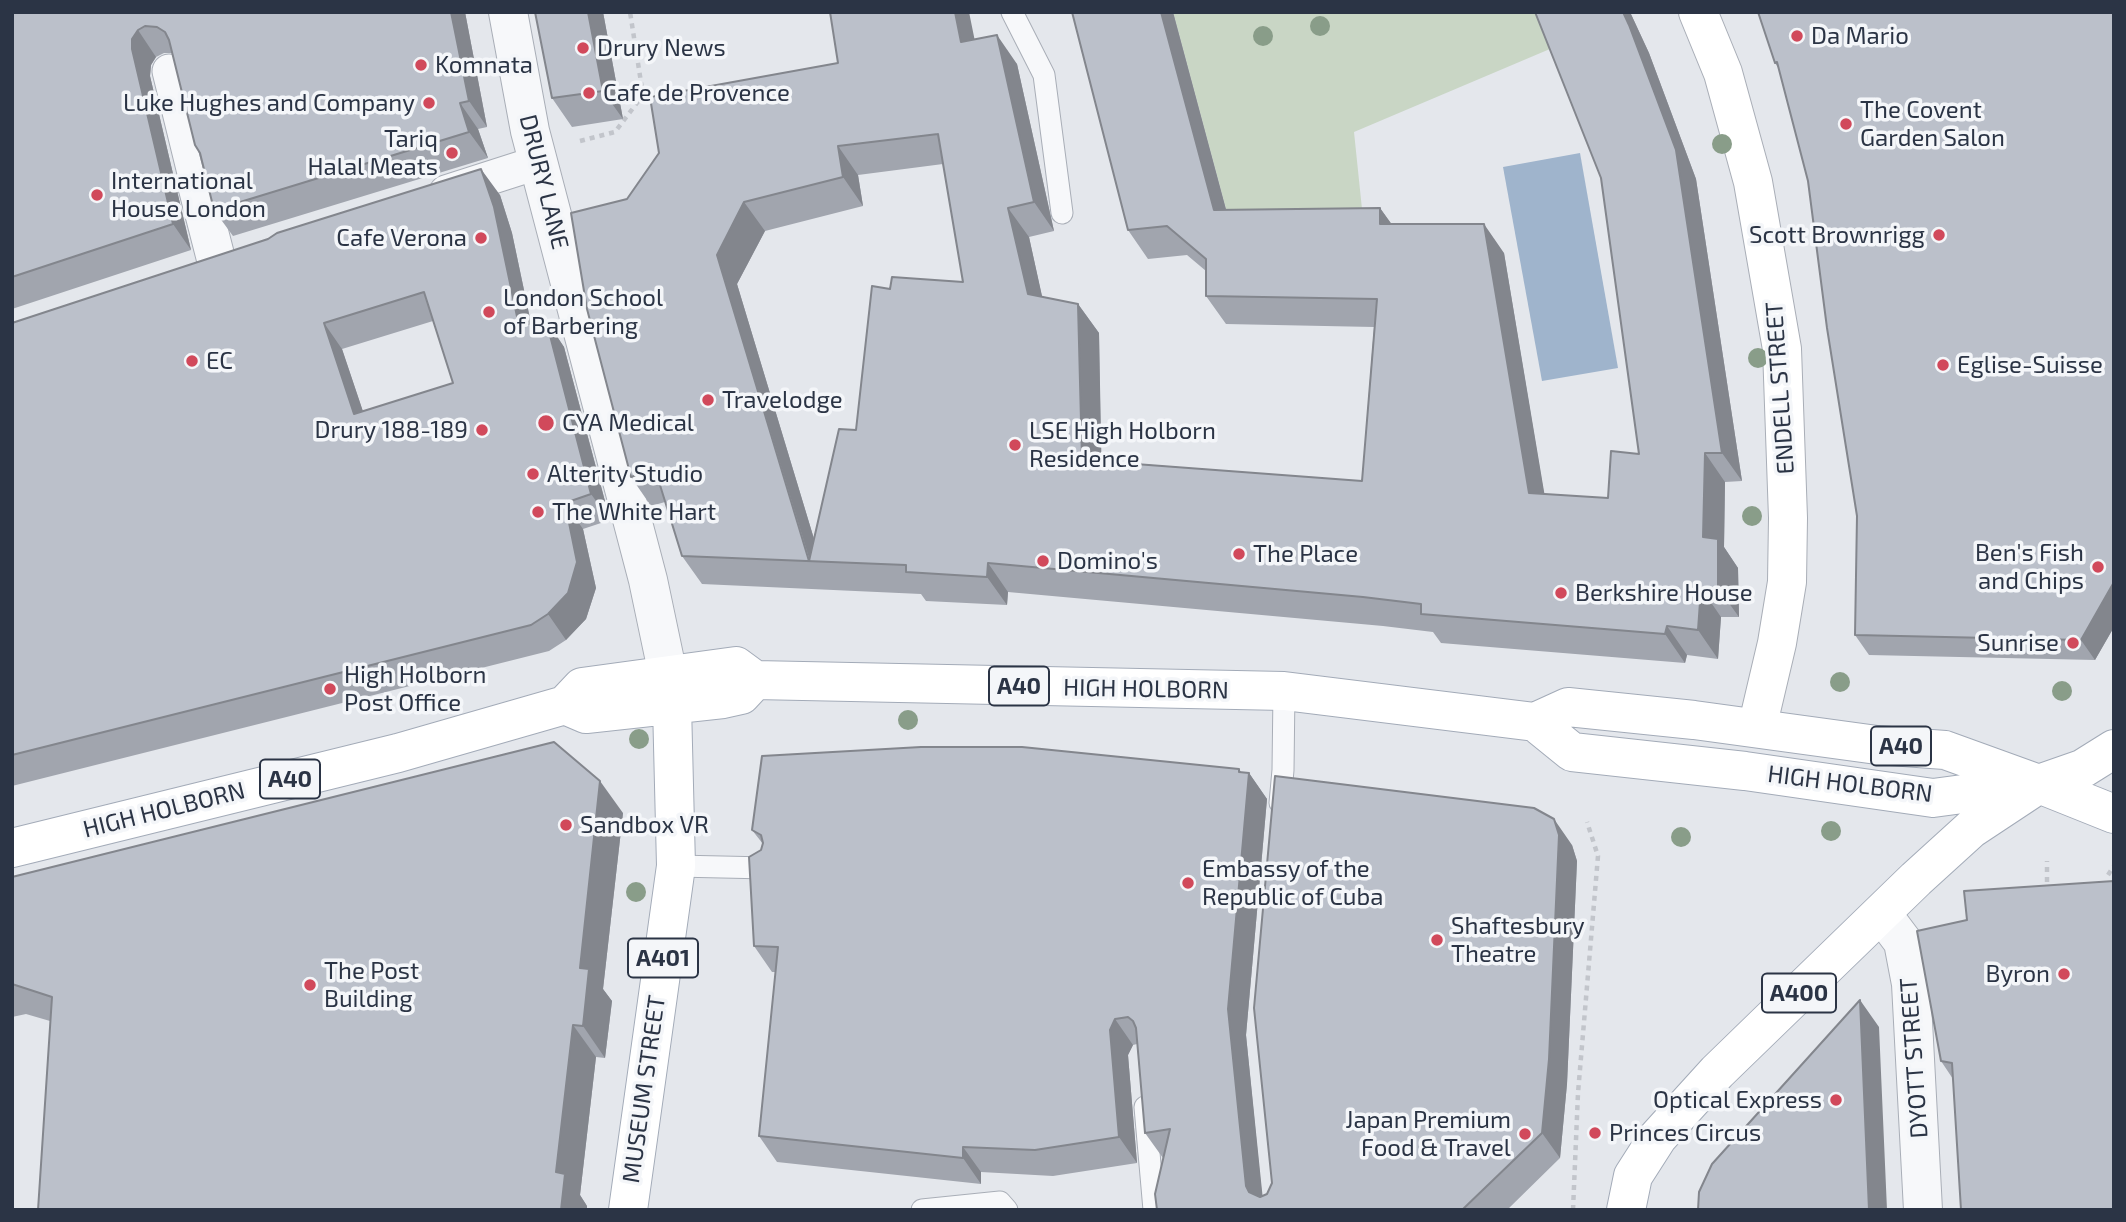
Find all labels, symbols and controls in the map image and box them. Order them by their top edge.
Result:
place label: Da Mario [1811,22,1909,50]
marker: Da Mario [1789,28,1805,44]
place label: Drury News [597,34,726,62]
marker: Drury News [575,40,591,56]
place label: Komnata [435,51,533,79]
marker: Komnata [413,57,429,73]
place label: Cafe de Provence [603,79,790,107]
marker: Cafe de Provence [581,85,597,101]
place label: Luke Hughes and Company [123,89,415,117]
marker: Luke Hughes and Company [421,95,437,111]
place label: The Covent Garden Salon [1860,96,2005,152]
street label: DRURY LANE [513,112,575,252]
marker: The Covent Garden Salon [1838,116,1854,132]
place label: Tariq Halal Meats [308,125,438,181]
marker: Tariq Halal Meats [444,145,460,161]
place label: International House London [111,167,266,223]
marker: International House London [89,187,105,203]
place label: Scott Brownrigg [1749,221,1925,249]
place label: Cafe Verona [336,224,467,252]
marker: Scott Brownrigg [1931,227,1947,243]
marker: Cafe Verona [473,230,489,246]
place label: London School of Barbering [503,284,663,340]
street label: ENDELL STREET [1760,301,1800,475]
marker: London School of Barbering [481,304,497,320]
place label: EC [206,347,233,375]
place label: Eglise-Suisse [1957,351,2103,379]
marker: EC [184,353,200,369]
marker: Eglise-Suisse [1935,357,1951,373]
place label: Travelodge [722,386,843,414]
marker: Travelodge [700,392,716,408]
place label: CYA Medical [562,409,694,437]
marker: CYA Medical [536,413,556,433]
place label: Drury 188-189 [315,416,468,444]
place label: LSE High Holborn Residence [1029,417,1216,473]
marker: Drury 188-189 [474,422,490,438]
marker: LSE High Holborn Residence [1007,437,1023,453]
place label: Alterity Studio [547,460,703,488]
marker: Alterity Studio [525,466,541,482]
place label: The White Hart [552,498,716,526]
marker: The White Hart [530,504,546,520]
place label: Ben's Fish and Chips [1975,539,2084,595]
place label: The Place [1253,540,1358,568]
marker: The Place [1231,546,1247,562]
place label: Domino's [1057,547,1158,575]
marker: Domino's [1035,553,1051,569]
marker: Ben's Fish and Chips [2090,559,2106,575]
place label: Berkshire House [1575,579,1753,607]
marker: Berkshire House [1553,585,1569,601]
place label: Sunrise [1977,629,2059,657]
marker: Sunrise [2065,635,2081,651]
place label: High Holborn Post Office [344,661,486,717]
road number: A40 [989,666,1049,706]
street label: HIGH HOLBORN [1063,673,1229,705]
marker: High Holborn Post Office [322,681,338,697]
road number: A40 [1871,726,1931,766]
road number: A40 [260,760,320,799]
street label: HIGH HOLBORN [1766,760,1934,808]
street label: HIGH HOLBORN [80,776,248,844]
place label: Sandbox VR [580,811,709,839]
marker: Sandbox VR [558,817,574,833]
place label: Embassy of the Republic of Cuba [1202,855,1383,911]
marker: Embassy of the Republic of Cuba [1180,875,1196,891]
place label: Shaftesbury Theatre [1451,912,1585,968]
marker: Shaftesbury Theatre [1429,932,1445,948]
road number: A401 [628,939,698,978]
place label: The Post Building [324,957,419,1013]
place label: Byron [1986,960,2050,988]
marker: Byron [2056,966,2072,982]
road number: A400 [1762,974,1836,1012]
marker: The Post Building [302,977,318,993]
street label: DYOTT STREET [1894,977,1934,1139]
street label: MUSEUM STREET [617,993,671,1185]
place label: Optical Express [1653,1086,1822,1114]
marker: Optical Express [1828,1092,1844,1108]
place label: Japan Premium Food & Travel [1345,1106,1511,1162]
place label: Princes Circus [1609,1119,1761,1147]
marker: Princes Circus [1587,1125,1603,1141]
marker: Japan Premium Food & Travel [1517,1126,1533,1142]

